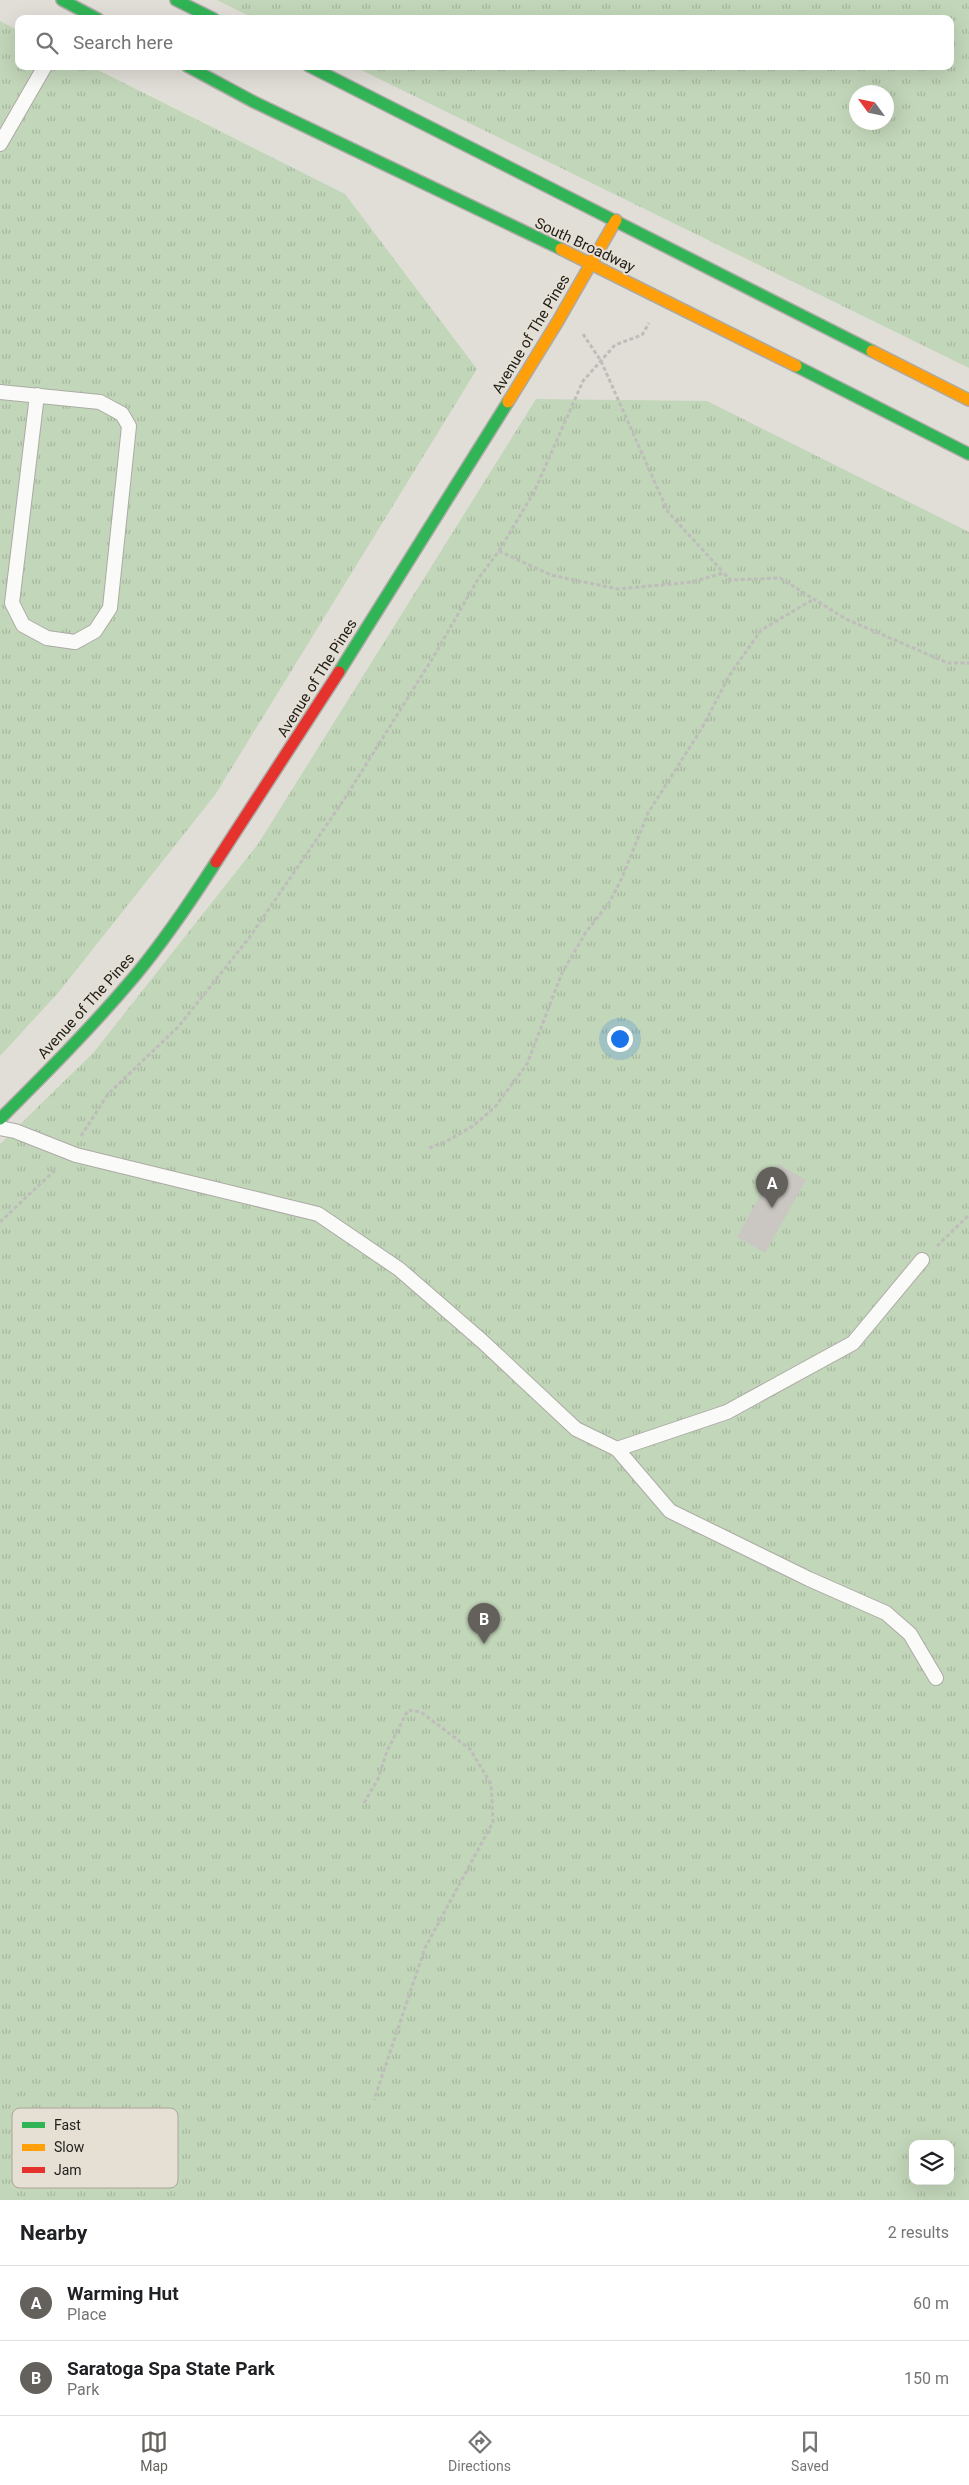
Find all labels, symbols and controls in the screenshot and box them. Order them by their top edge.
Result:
search box [15,15,954,70]
icon: search [33,29,61,57]
text: Search here [73,31,173,54]
north arrow [849,85,894,130]
street label: South Broadway [532,214,638,276]
street label: Avenue of The Pines [488,271,574,397]
street label: Avenue of The Pines [273,616,361,740]
street label: Avenue of The Pines [34,949,138,1063]
your location [607,1026,633,1052]
pin: A [756,1167,788,1208]
pin: B [468,1603,500,1644]
legend [12,2108,178,2188]
text: Fast [54,2117,81,2133]
text: Slow [54,2139,85,2155]
map controls [909,2140,954,2185]
button: layers [909,2140,954,2185]
text: Jam [54,2162,82,2178]
text: Nearby [20,2221,87,2245]
text: 2 results [888,2223,949,2242]
text: Warming Hut [67,2282,179,2305]
text: A [31,2294,41,2313]
text: 60 m [913,2294,949,2313]
text: Place [67,2305,107,2324]
text: Saratoga Spa State Park [67,2357,275,2380]
text: B [31,2369,41,2388]
text: 150 m [904,2369,949,2388]
text: Park [67,2380,99,2399]
tab: Map [140,2428,168,2474]
tab: Directions [448,2428,511,2474]
tab: Saved [791,2428,829,2474]

